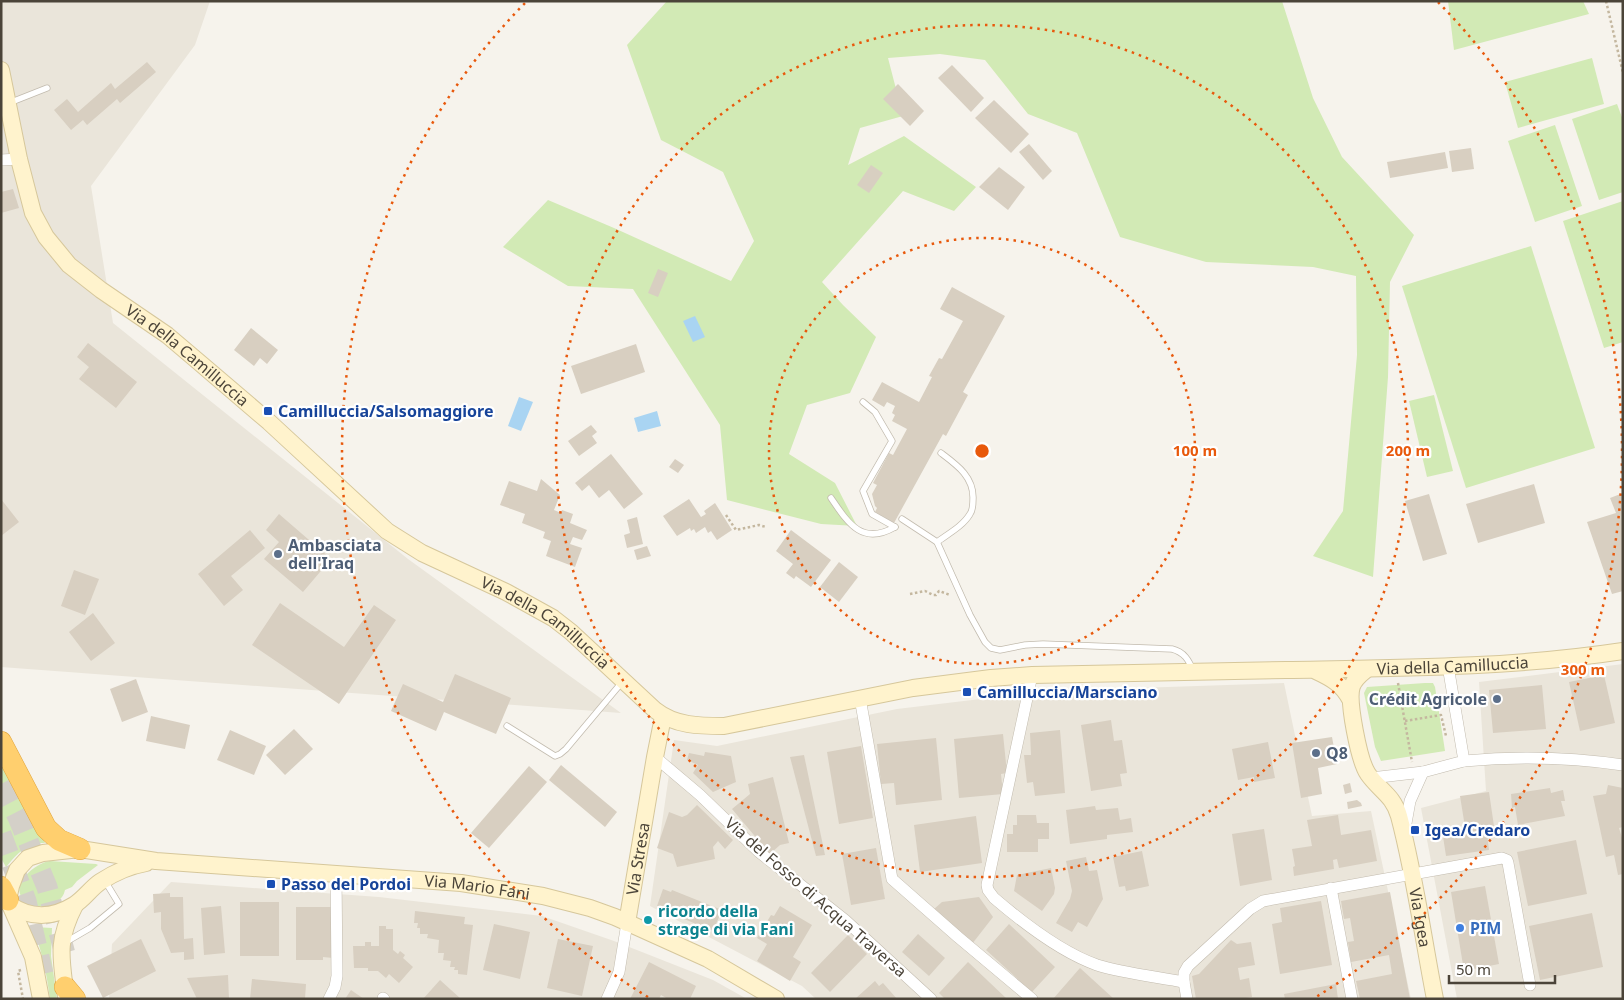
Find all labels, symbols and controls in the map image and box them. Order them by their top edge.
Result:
street label: Via della Camilluccia [121,299,254,411]
place label: Camilluccia/Salsomaggiore [278,400,493,422]
marker: Camilluccia/Salsomaggiore [262,405,274,417]
text: 100 m [1173,440,1217,460]
text: 200 m [1386,440,1430,460]
centre of rings [973,442,991,460]
place label: Ambasciata dell'Iraq [288,534,382,574]
marker: Ambasciata dell'Iraq [272,548,284,560]
street label: Via della Camilluccia [477,571,615,674]
street label: Via della Camilluccia [1376,651,1529,679]
text: 300 m [1561,659,1605,679]
place label: Camilluccia/Marsciano [977,681,1158,703]
marker: Camilluccia/Marsciano [961,686,973,698]
place label: Crédit Agricole [1369,688,1487,710]
marker: Crédit Agricole [1491,693,1503,705]
place label: Q8 [1326,742,1348,764]
marker: Q8 [1310,747,1322,759]
street label: Via del Fosso di Acqua Traversa [721,812,911,982]
place label: Igea/Credaro [1425,819,1530,841]
street label: Via Stresa [621,821,655,897]
marker: Igea/Credaro [1409,824,1421,836]
street label: Via Mario Fani [424,869,532,905]
place label: Passo del Pordoi [281,873,411,895]
marker: Passo del Pordoi [265,878,277,890]
street label: Via Igea [1404,886,1436,949]
place label: ricordo della strage di via Fani [658,900,794,940]
marker: ricordo della strage di via Fani [642,914,654,926]
place label: PIM [1470,917,1501,939]
marker: PIM [1454,922,1466,934]
scale bar [1449,952,1555,984]
text: 50 m [1456,959,1491,979]

